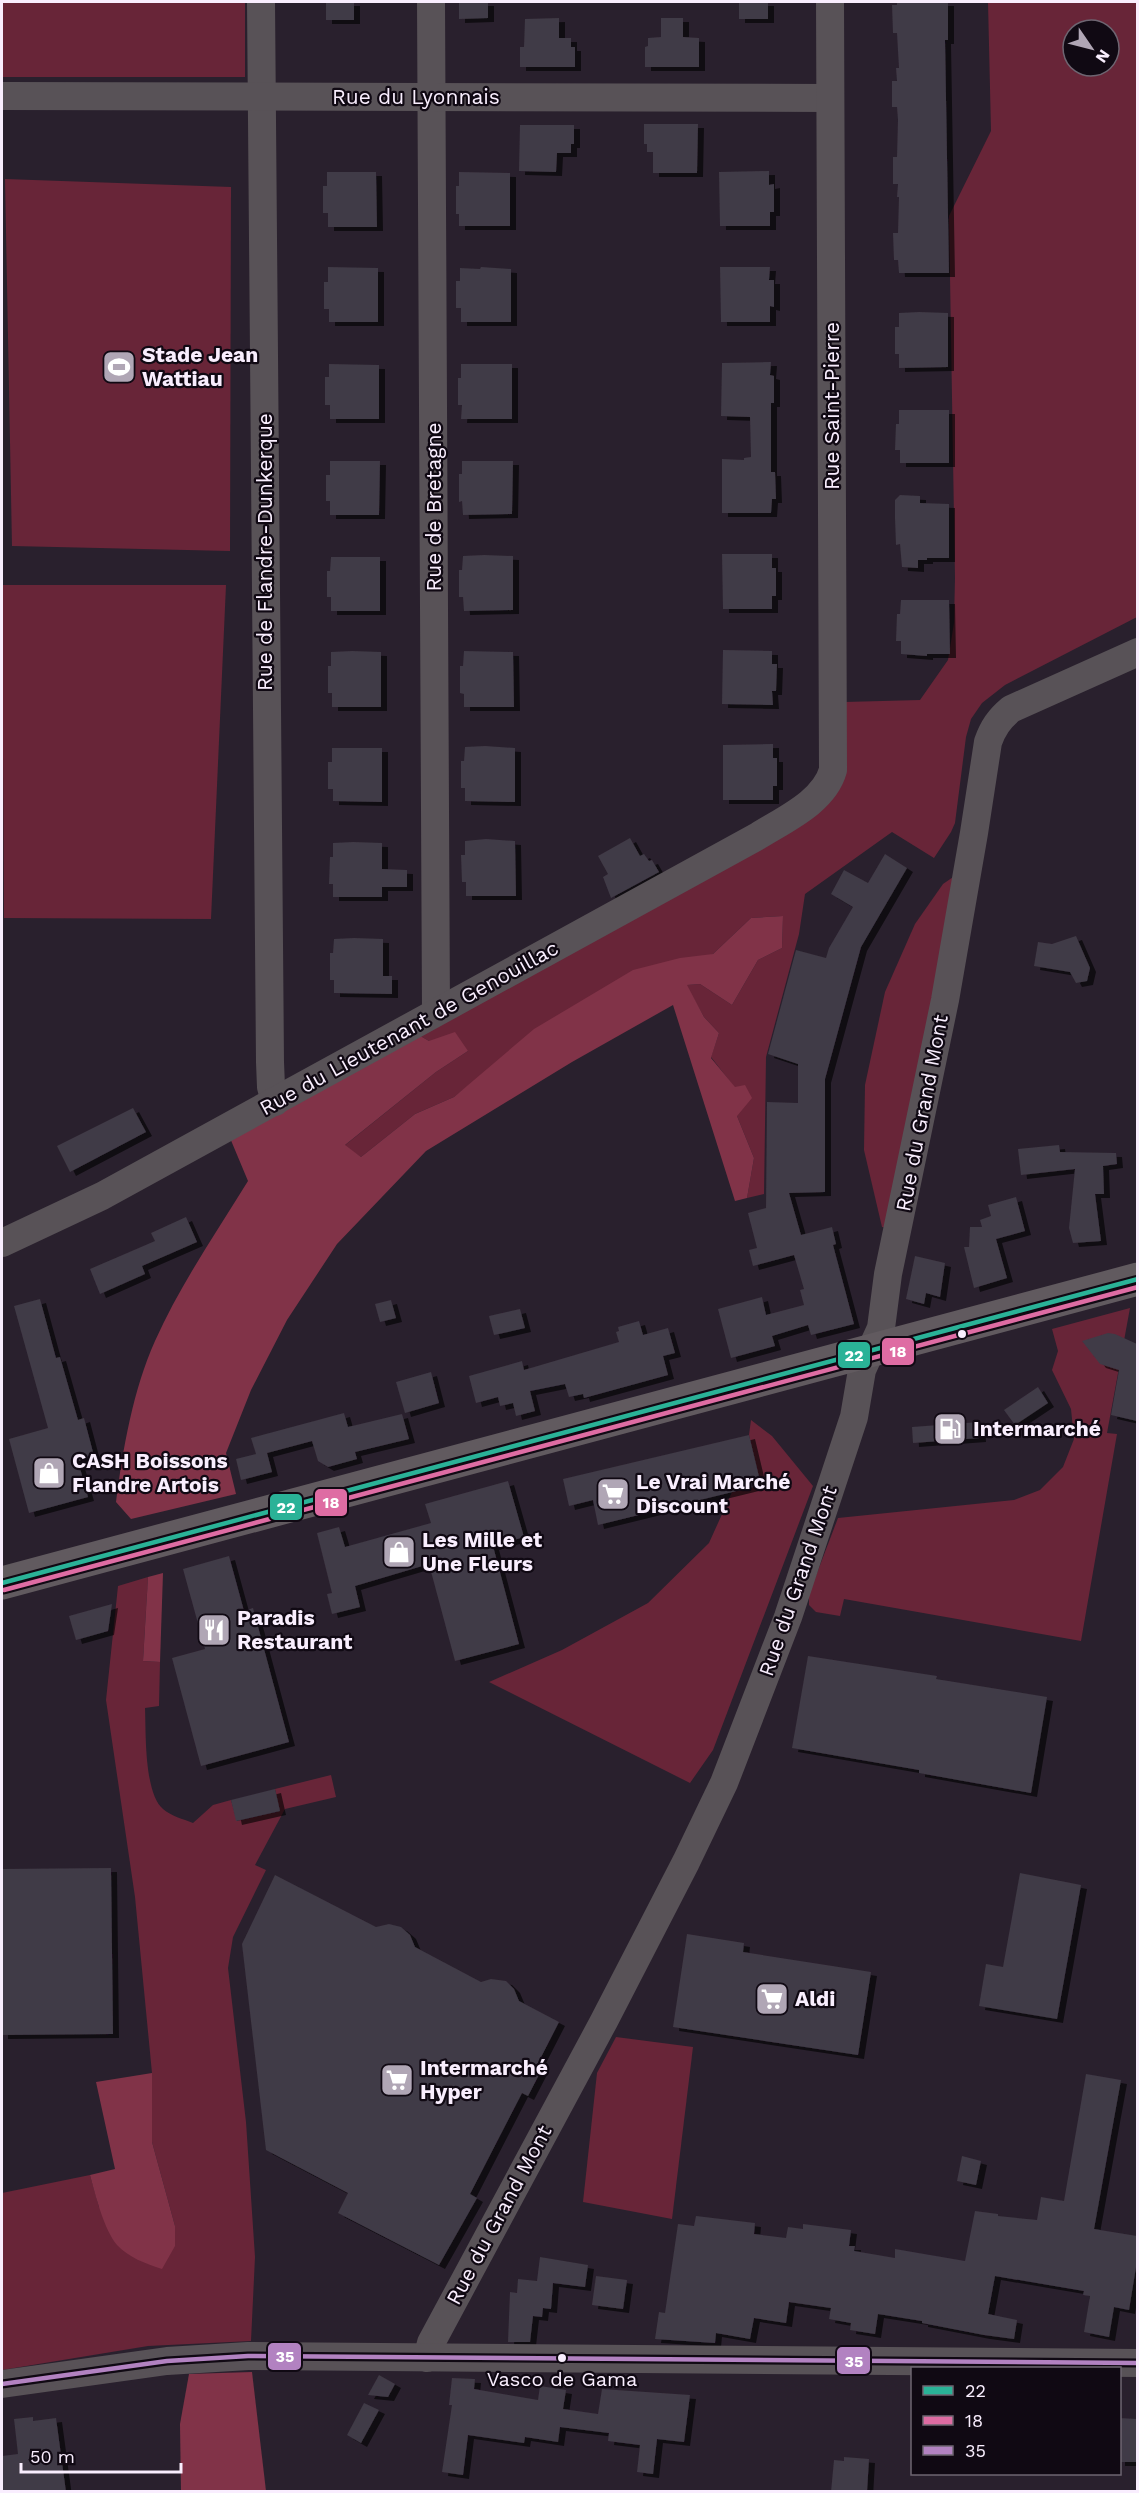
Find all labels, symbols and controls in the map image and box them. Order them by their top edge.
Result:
north arrow [1061,18,1121,78]
text: N [1092,46,1114,67]
street label: Rue du Lyonnais [332,84,500,109]
street label: Rue Saint-Pierre [819,322,844,490]
place label: Stade Jean Wattiau [142,342,258,391]
sports icon: Stade Jean Wattiau [101,349,137,385]
street label: Rue de Flandre-Dunkerque [252,413,277,691]
street label: Rue de Bretagne [421,422,446,592]
street label: Rue du Lieutenant de Genouillac [255,935,562,1120]
street label: Rue du Grand Mont [890,1012,953,1213]
unlabelled marker [956,1328,968,1340]
line badge: 18 [881,1337,915,1366]
line badge: 22 [837,1341,871,1369]
text: 18 [890,1342,906,1361]
text: 22 [844,1346,864,1365]
fuel station icon: Intermarché [932,1411,968,1447]
place label: Intermarché [973,1416,1101,1441]
place label: CASH Boissons Flandre Artois [72,1448,228,1497]
shop icon: CASH Boissons Flandre Artois [31,1455,67,1491]
place label: Le Vrai Marché Discount [636,1469,791,1518]
supermarket icon: Le Vrai Marché Discount [595,1476,631,1512]
street label: Rue du Grand Mont [753,1482,842,1679]
line badge: 18 [314,1488,348,1517]
line badge: 22 [269,1493,303,1521]
text: 18 [323,1493,339,1512]
text: 22 [276,1498,296,1517]
place label: Les Mille et Une Fleurs [422,1527,542,1576]
shop icon: Les Mille et Une Fleurs [381,1534,417,1570]
place label: Paradis Restaurant [237,1605,352,1654]
restaurant icon: Paradis Restaurant [196,1612,232,1648]
supermarket icon: Aldi [754,1981,790,2017]
place label: Aldi [795,1986,835,2011]
place label: Intermarché Hyper [420,2055,548,2104]
supermarket icon: Intermarché Hyper [379,2062,415,2098]
street label: Rue du Grand Mont [441,2120,557,2309]
line badge: 35 [267,2342,302,2371]
line badge: 35 [836,2346,871,2375]
text: 35 [276,2347,294,2366]
marker: Vasco de Gama [556,2352,568,2364]
text: 35 [845,2352,863,2371]
place label: Vasco de Gama [487,2367,637,2391]
legend [911,2367,1121,2475]
text: 22 [965,2380,986,2401]
text: 18 [965,2410,983,2431]
scale bar [21,2436,182,2474]
text: 35 [965,2440,986,2461]
text: 50 m [30,2446,75,2467]

